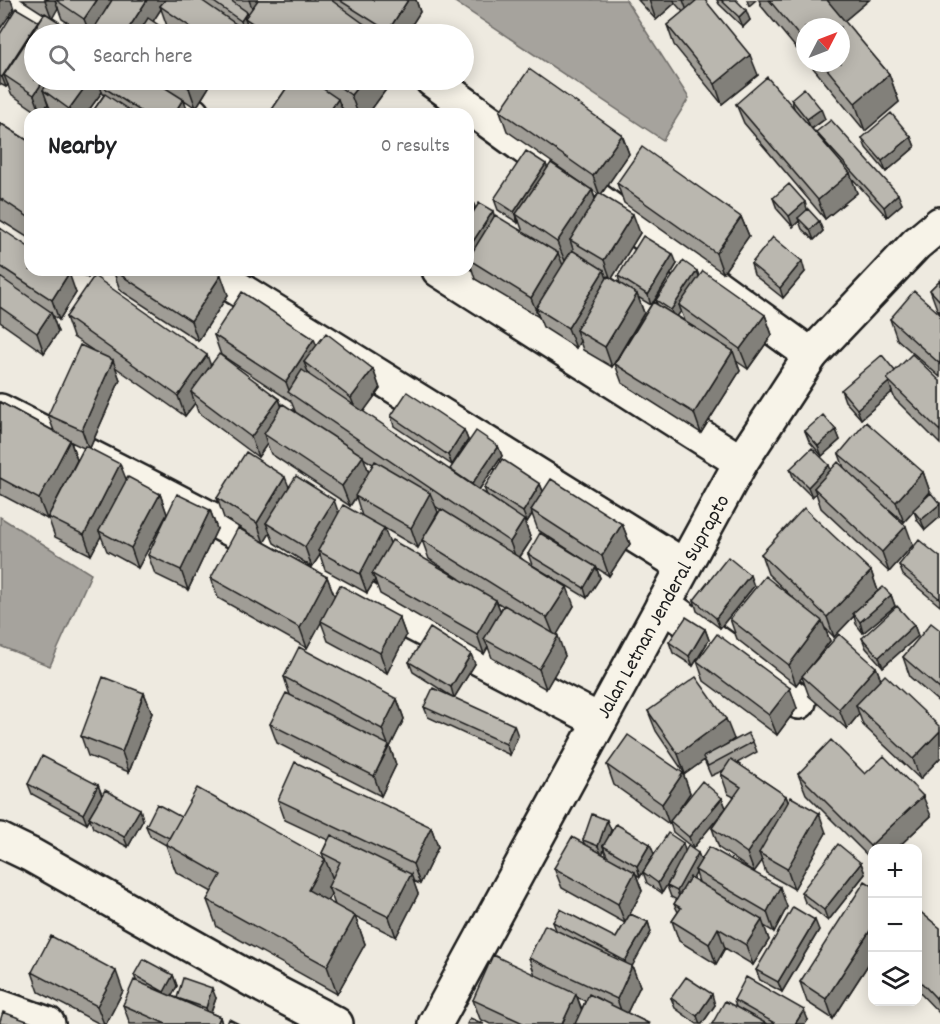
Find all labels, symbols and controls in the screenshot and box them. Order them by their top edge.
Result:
north arrow [796,18,850,72]
search box [24,24,474,90]
icon: search [45,41,78,74]
text: Search here [93,42,192,73]
text: Nearby [48,129,116,166]
text: 0 results [381,133,450,161]
street label: Jalan Letnan Jenderal Suprapto [590,490,739,725]
map controls [868,844,922,1006]
button: + [868,844,922,898]
button: − [868,898,922,952]
button: layers [868,952,922,1006]

